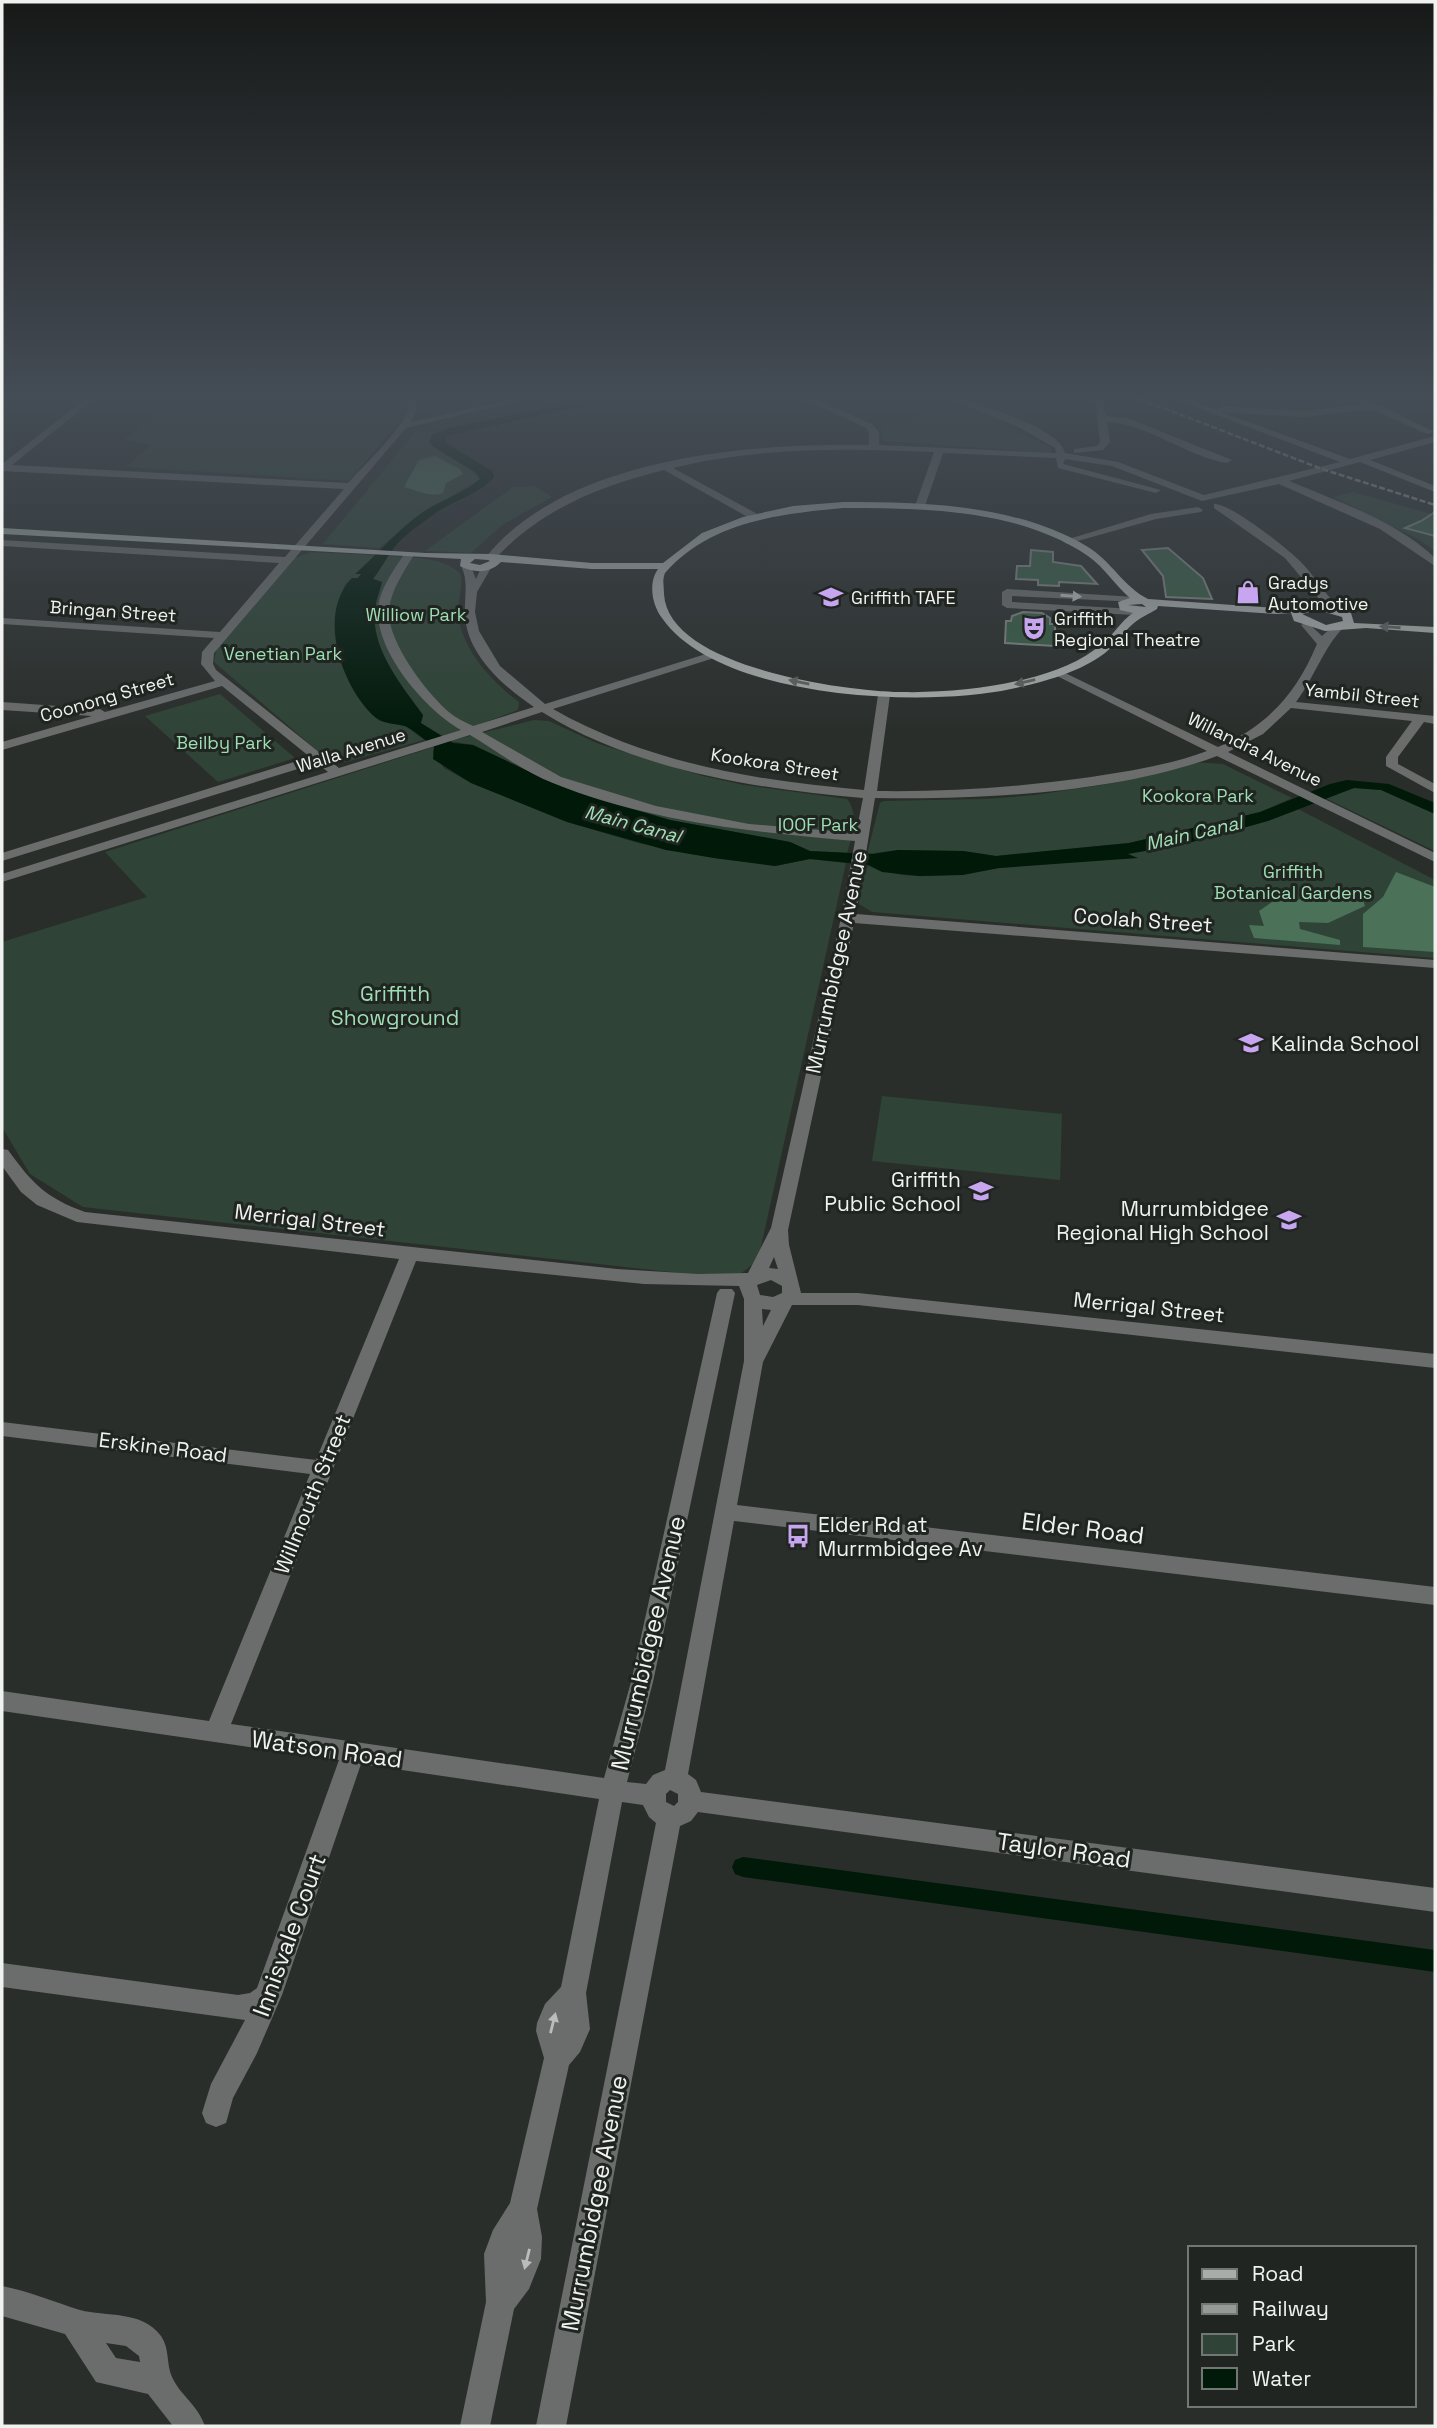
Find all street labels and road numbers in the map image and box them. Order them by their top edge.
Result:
street label: Bringan Street [49,595,177,627]
street label: Coonong Street [37,667,177,727]
street label: Yambil Street [1303,678,1421,712]
street label: Willandra Avenue [1184,706,1326,792]
street label: Walla Avenue [294,722,408,778]
street label: Kookora Street [709,743,841,785]
street label: Murrumbidgee Avenue [799,848,873,1076]
street label: Coolah Street [1073,902,1213,938]
street label: Merrigal Street [233,1197,387,1243]
street label: Merrigal Street [1072,1286,1226,1328]
street label: Willmouth Street [268,1410,356,1578]
street label: Erskine Road [97,1426,229,1468]
street label: Elder Road [1020,1505,1146,1551]
street label: Murrumbidgee Avenue [604,1513,692,1773]
street label: Watson Road [250,1723,404,1775]
street label: Taylor Road [995,1825,1133,1875]
street label: Innisvale Court [245,1849,333,2021]
street label: Murrumbidgee Avenue [554,2072,634,2334]

